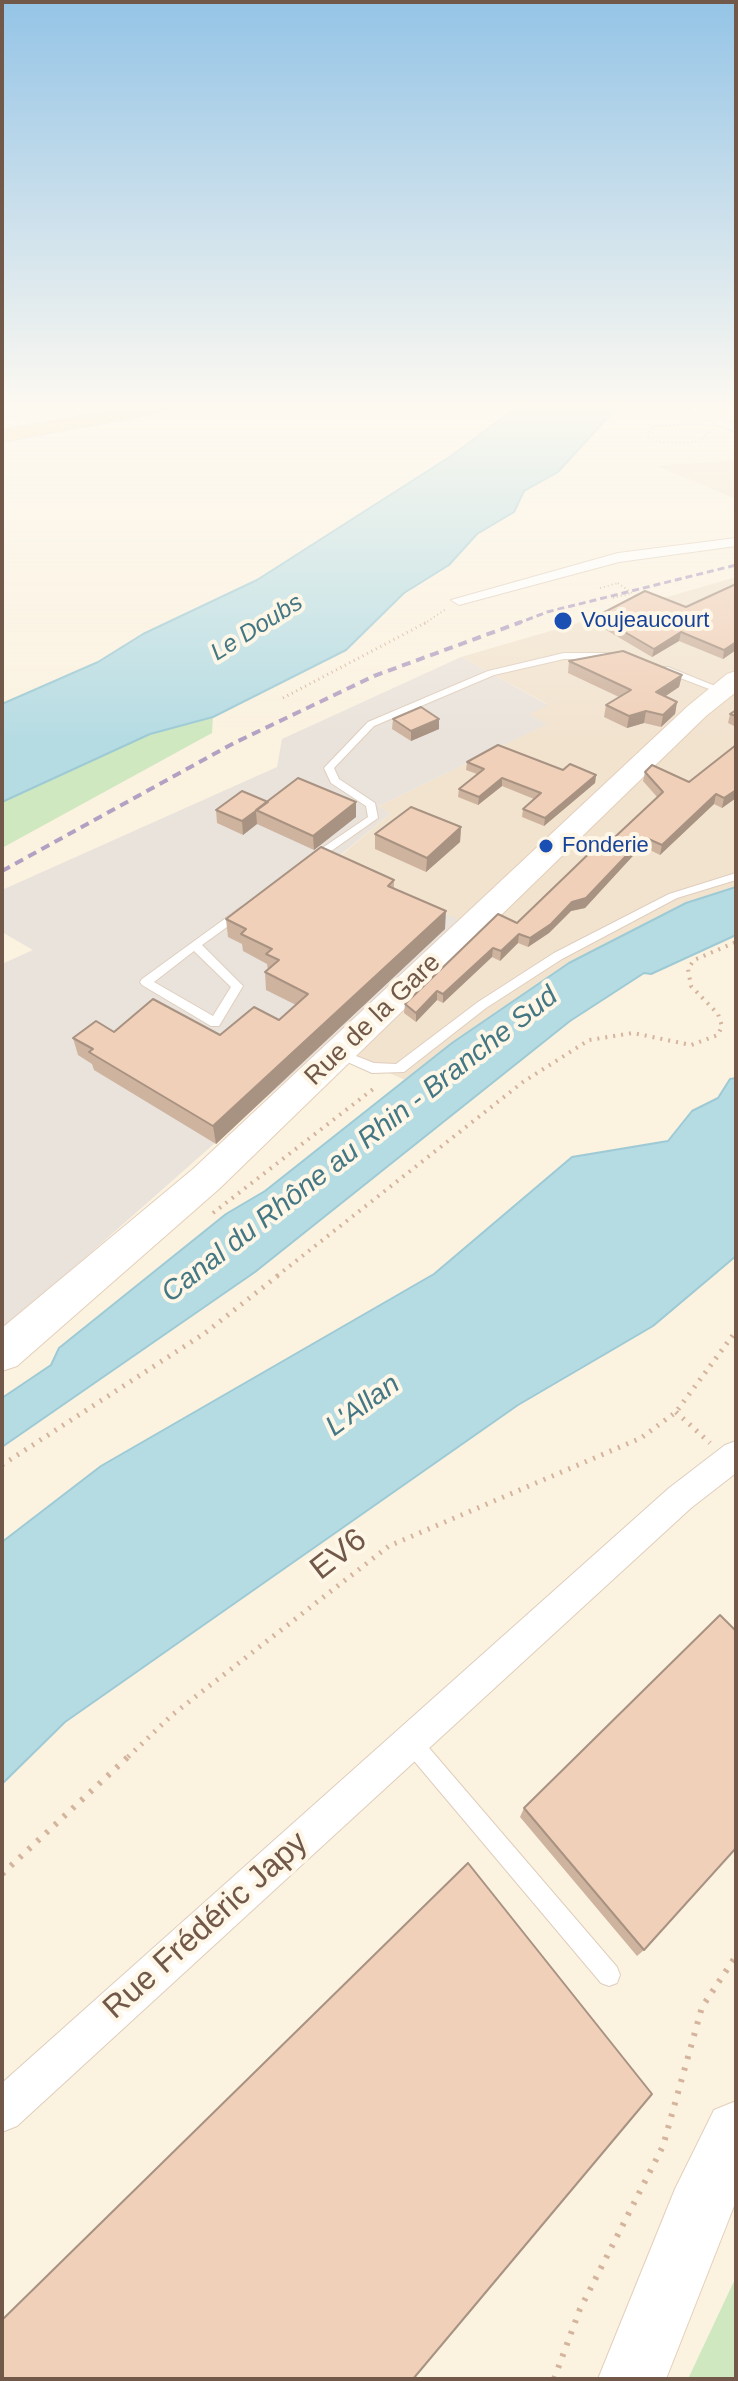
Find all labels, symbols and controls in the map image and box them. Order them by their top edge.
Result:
water label: Le Doubs [206,589,308,667]
place label: Voujeaucourt [581,608,709,634]
marker: Voujeaucourt [552,610,574,632]
place label: Fonderie [562,833,649,859]
marker: Fonderie [537,837,555,855]
street label: Rue de la Gare [299,948,447,1092]
water label: Canal du Rhône au Rhin - Branche Sud [155,980,565,1310]
water label: L'Allan [319,1368,407,1444]
street label: EV6 [303,1521,375,1589]
street label: Rue Frédéric Japy [96,1824,316,2028]

